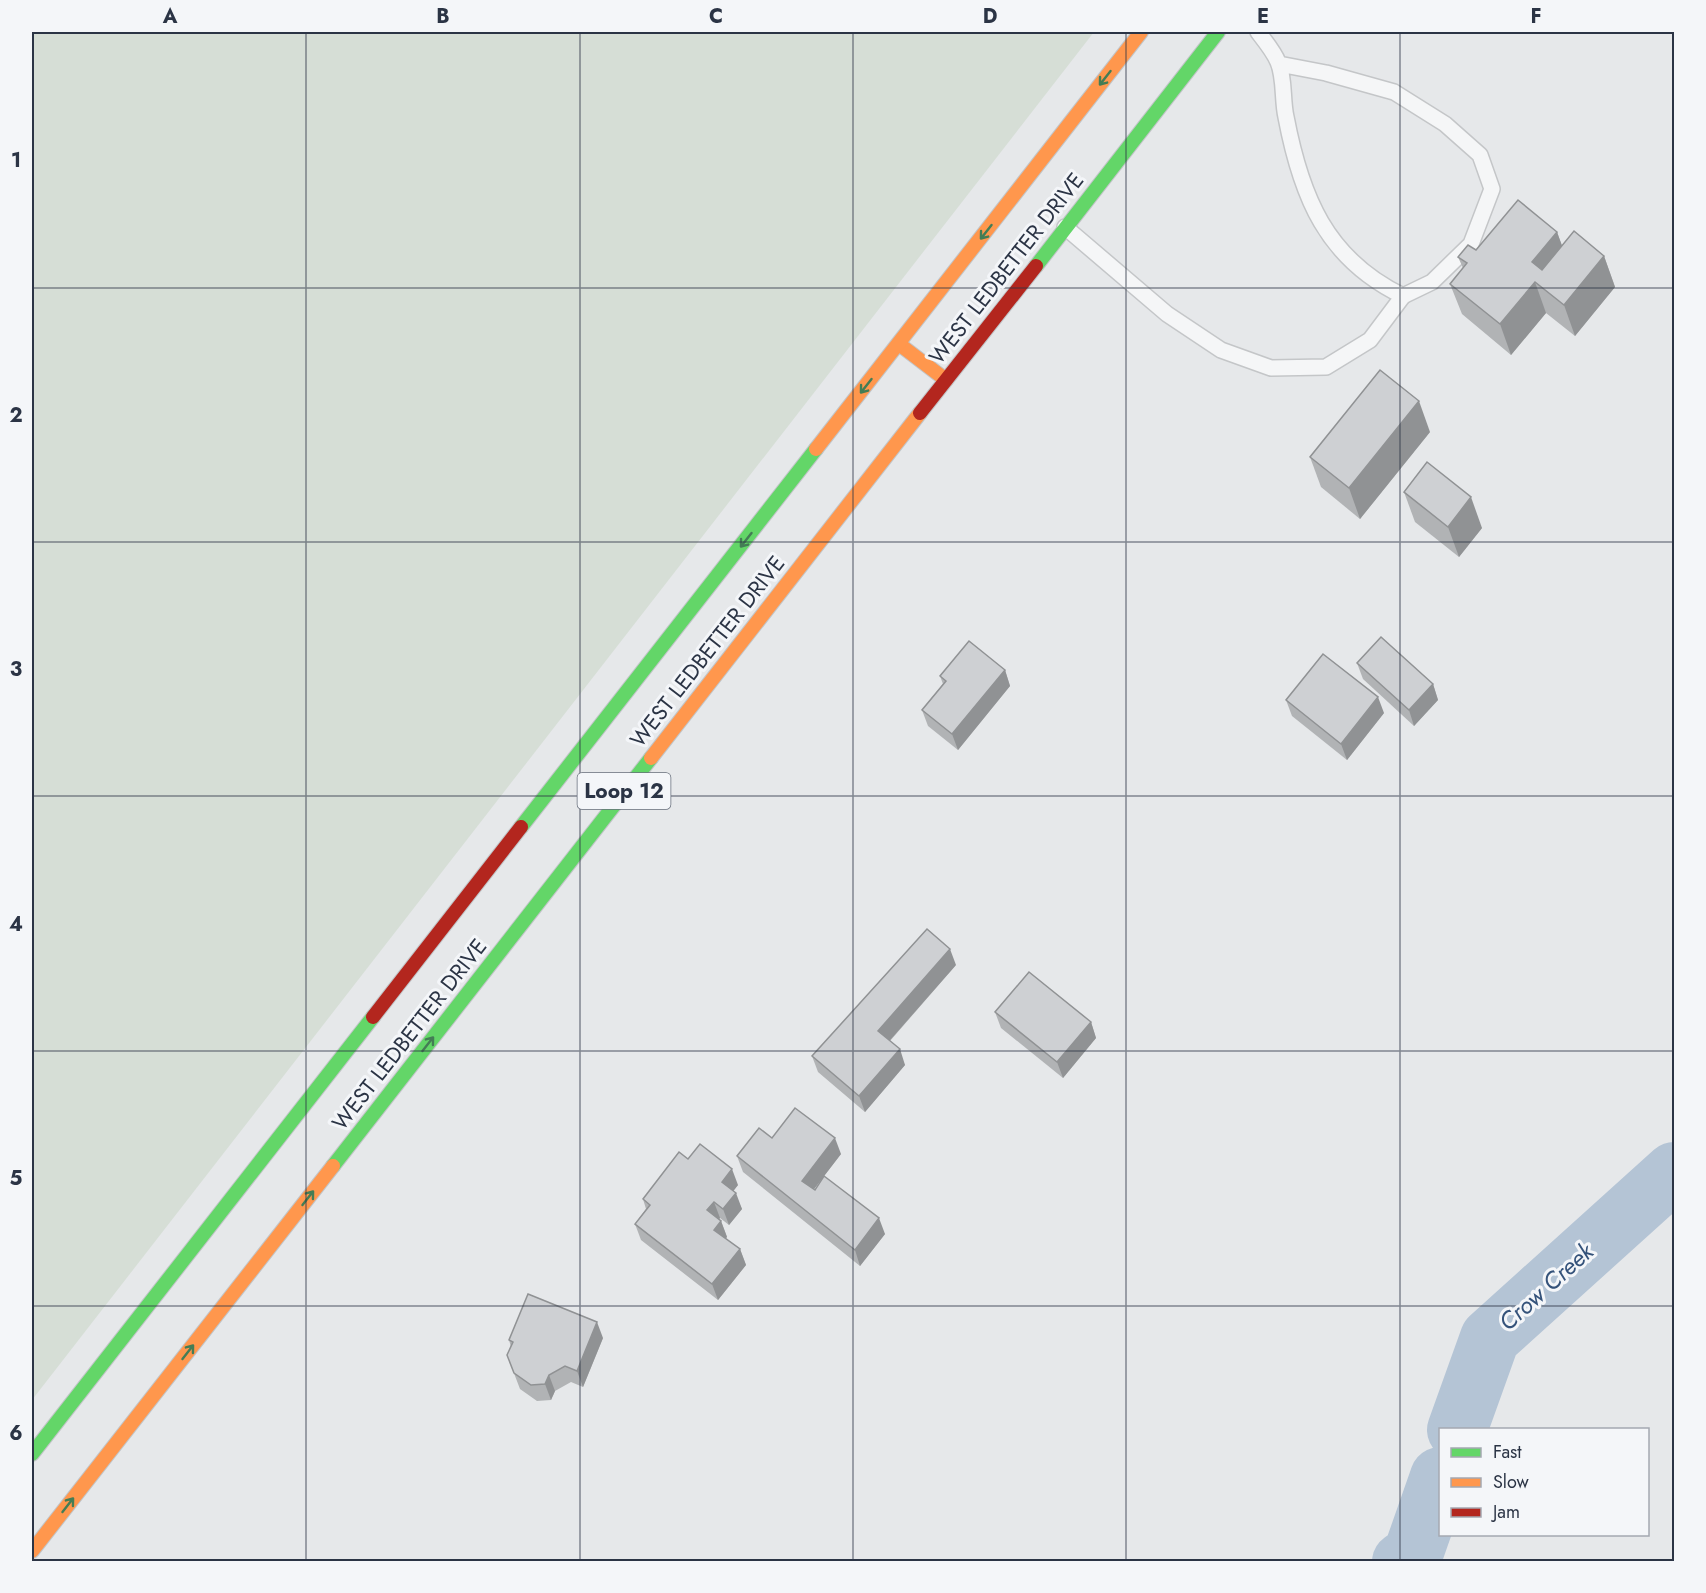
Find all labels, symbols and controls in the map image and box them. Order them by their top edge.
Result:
text: A [162,2,178,31]
text: B [436,2,450,31]
text: C [709,2,723,31]
text: D [983,2,997,31]
text: E [1257,2,1269,31]
text: F [1530,2,1542,31]
one-way arrow [1099,69,1112,85]
text: 1 [11,146,21,175]
street label: WEST LEDBETTER DRIVE [921,165,1091,371]
one-way arrow [980,224,993,240]
one-way arrow [860,378,873,394]
text: 2 [9,401,23,430]
one-way arrow [740,532,753,548]
street label: WEST LEDBETTER DRIVE [622,548,792,754]
text: 3 [10,655,22,684]
road number: Loop 12 [578,773,670,809]
text: 4 [9,910,23,939]
street label: WEST LEDBETTER DRIVE [324,931,494,1137]
one-way arrow [421,1037,434,1053]
text: 5 [10,1164,23,1193]
one-way arrow [301,1190,314,1206]
water label: Crow Creek [1491,1233,1602,1339]
one-way arrow [181,1344,194,1360]
text: 6 [9,1419,23,1448]
legend [1439,1428,1649,1536]
text: Fast [1493,1439,1522,1465]
text: Slow [1493,1469,1530,1495]
one-way arrow [61,1498,74,1514]
text: Jam [1491,1499,1520,1525]

